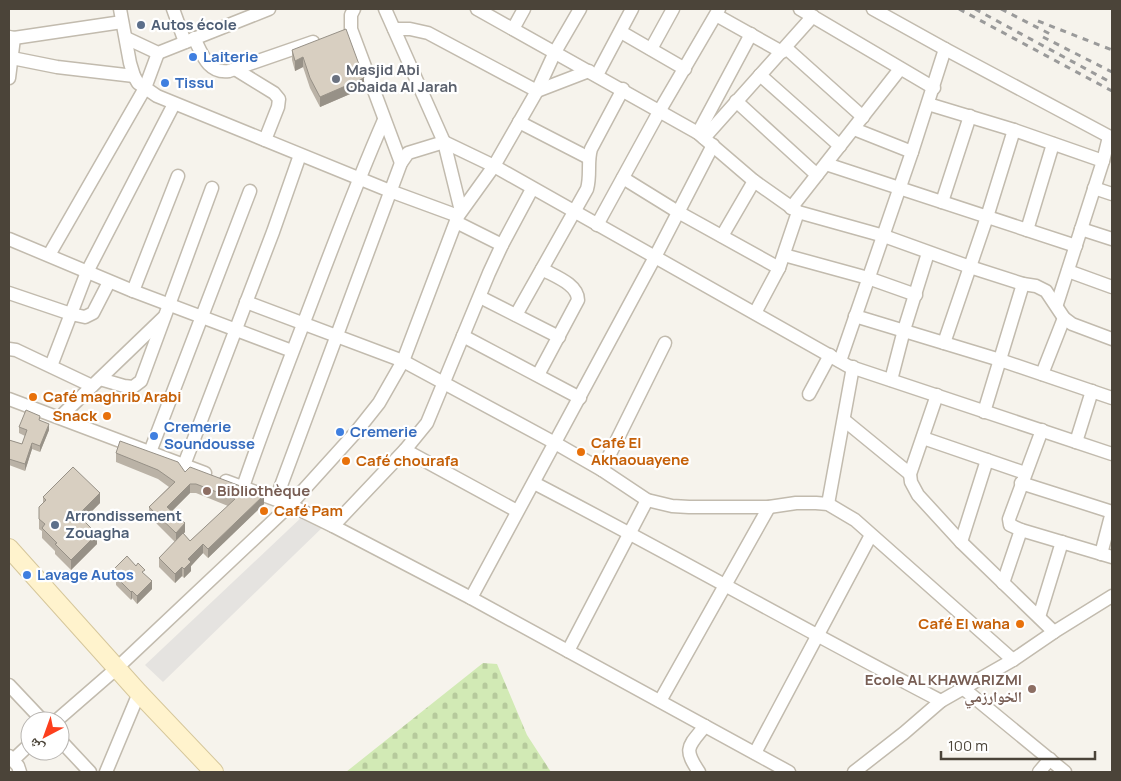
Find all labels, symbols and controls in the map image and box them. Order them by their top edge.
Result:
place label: Autos école [151,14,237,35]
marker: Autos école [135,19,147,31]
place label: Laiterie [203,46,258,67]
marker: Laiterie [187,51,199,63]
place label: Masjid Abi Obaida Al Jarah [346,59,457,97]
place label: Tissu [175,72,214,93]
marker: Masjid Abi Obaida Al Jarah [330,73,342,85]
marker: Tissu [159,77,171,89]
place label: Café maghrib Arabi [43,386,182,407]
marker: Café maghrib Arabi [27,391,39,403]
place label: Snack [52,405,98,426]
marker: Snack [101,410,113,422]
place label: Cremerie Soundousse [164,416,255,454]
place label: Cremerie [350,421,417,442]
marker: Cremerie [334,426,346,438]
marker: Cremerie Soundousse [148,430,160,442]
place label: Café El Akhaouayene [591,432,689,470]
marker: Café El Akhaouayene [575,446,587,458]
place label: Café chourafa [356,450,459,471]
marker: Café chourafa [340,455,352,467]
place label: Bibliothèque [217,480,310,501]
marker: Bibliothèque [201,485,213,497]
place label: Café Pam [274,500,343,521]
place label: Arrondissement Zouagha [65,505,182,543]
marker: Café Pam [258,505,270,517]
marker: Arrondissement Zouagha [49,519,61,531]
place label: Lavage Autos [37,564,134,585]
marker: Lavage Autos [21,569,33,581]
place label: Café El waha [918,613,1010,634]
marker: Café El waha [1014,618,1026,630]
place label: Ecole AL KHAWARIZMI الخوارزمي [865,669,1022,709]
marker: Ecole AL KHAWARIZMI الخوارزمي [1026,683,1038,695]
north arrow [20,711,70,761]
scale bar [941,728,1095,760]
text: ش [24,734,48,758]
text: 100 m [948,735,988,756]

